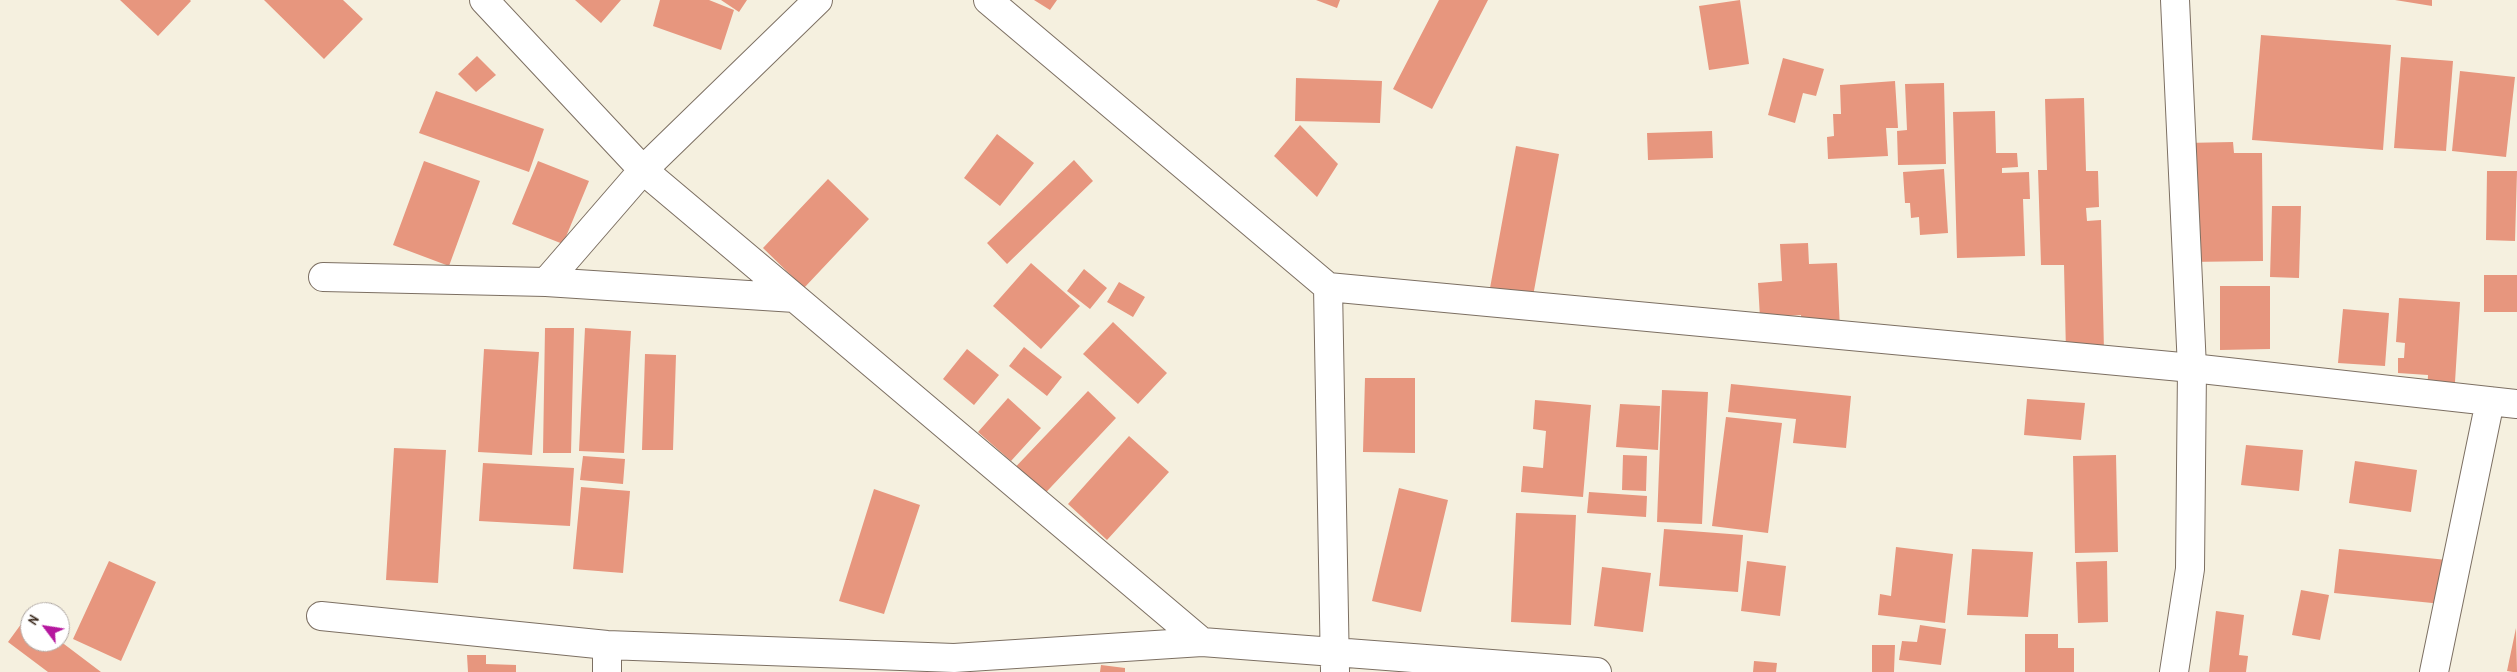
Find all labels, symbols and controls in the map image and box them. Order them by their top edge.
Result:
north arrow [20,602,70,652]
text: N [23,611,43,628]

